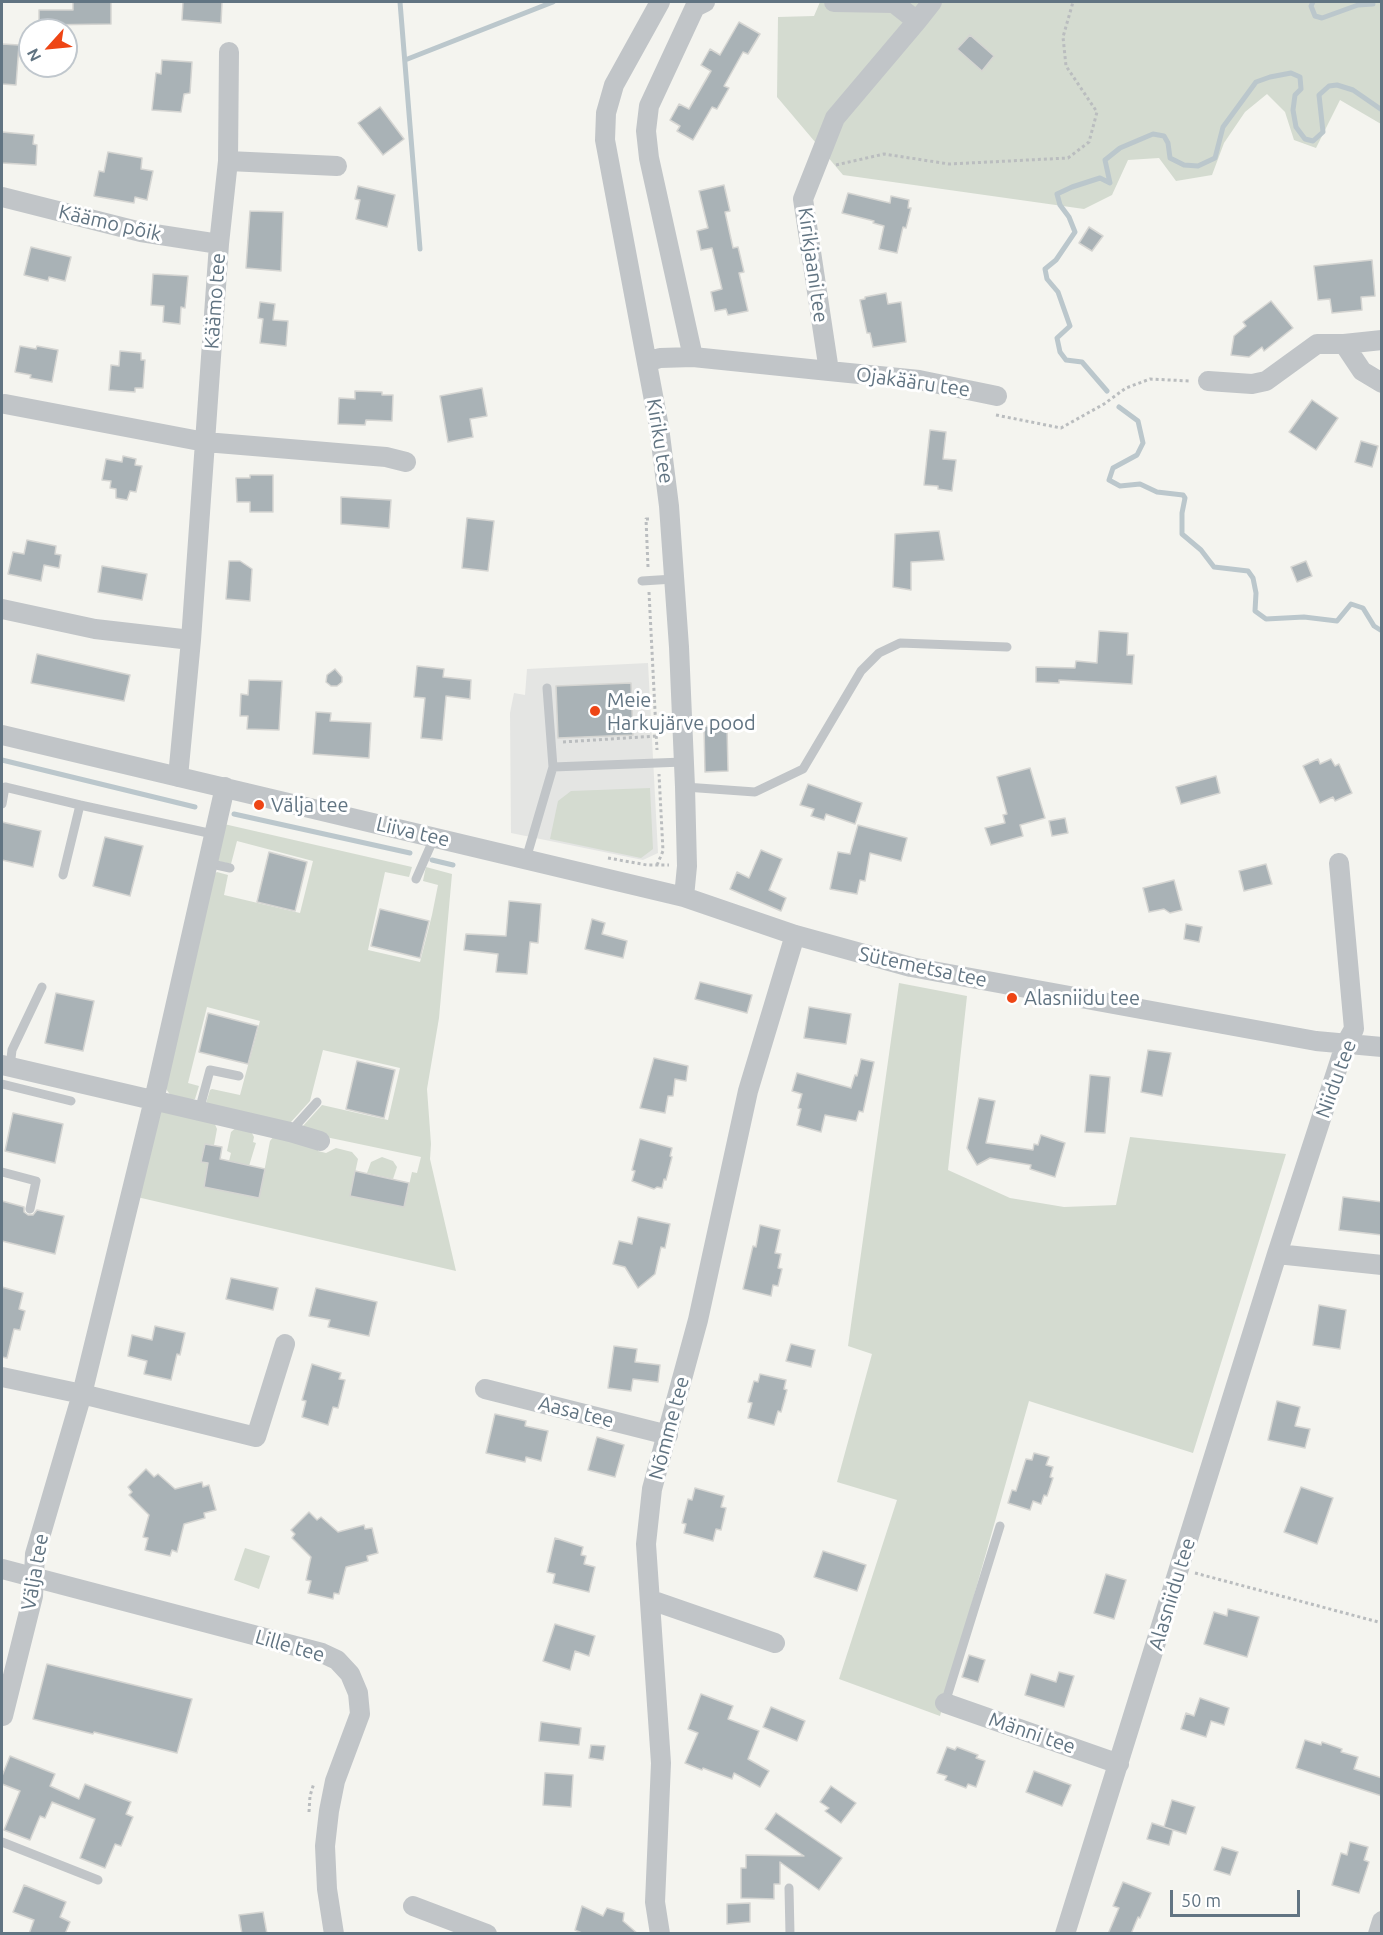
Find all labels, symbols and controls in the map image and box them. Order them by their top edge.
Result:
north arrow [18,18,78,78]
text: N [23,46,44,65]
street label: Käämo põik [56,200,164,246]
street label: Kirikjaani tee [793,206,833,324]
street label: Käämo tee [200,252,230,350]
street label: Ojakääru tee [854,362,972,402]
street label: Kiriku tee [641,397,679,485]
place label: Meie Harkujärve pood [607,688,756,735]
marker: Meie Harkujärve pood [588,704,602,718]
place label: Välja tee [271,793,348,817]
marker: Välja tee [252,798,266,812]
street label: Liiva tee [374,812,452,852]
street label: Sütemetsa tee [857,942,989,992]
place label: Alasniidu tee [1024,986,1140,1010]
marker: Alasniidu tee [1005,991,1019,1005]
street label: Niidu tee [1311,1037,1361,1121]
street label: Nõmme tee [644,1374,694,1482]
street label: Aasa tee [536,1391,616,1433]
street label: Välja tee [16,1532,54,1612]
street label: Alasniidu tee [1144,1535,1200,1653]
street label: Lille tee [253,1625,327,1667]
street label: Männi tee [986,1707,1078,1759]
scale bar [1173,1878,1304,1916]
text: 50 m [1181,1890,1221,1910]

